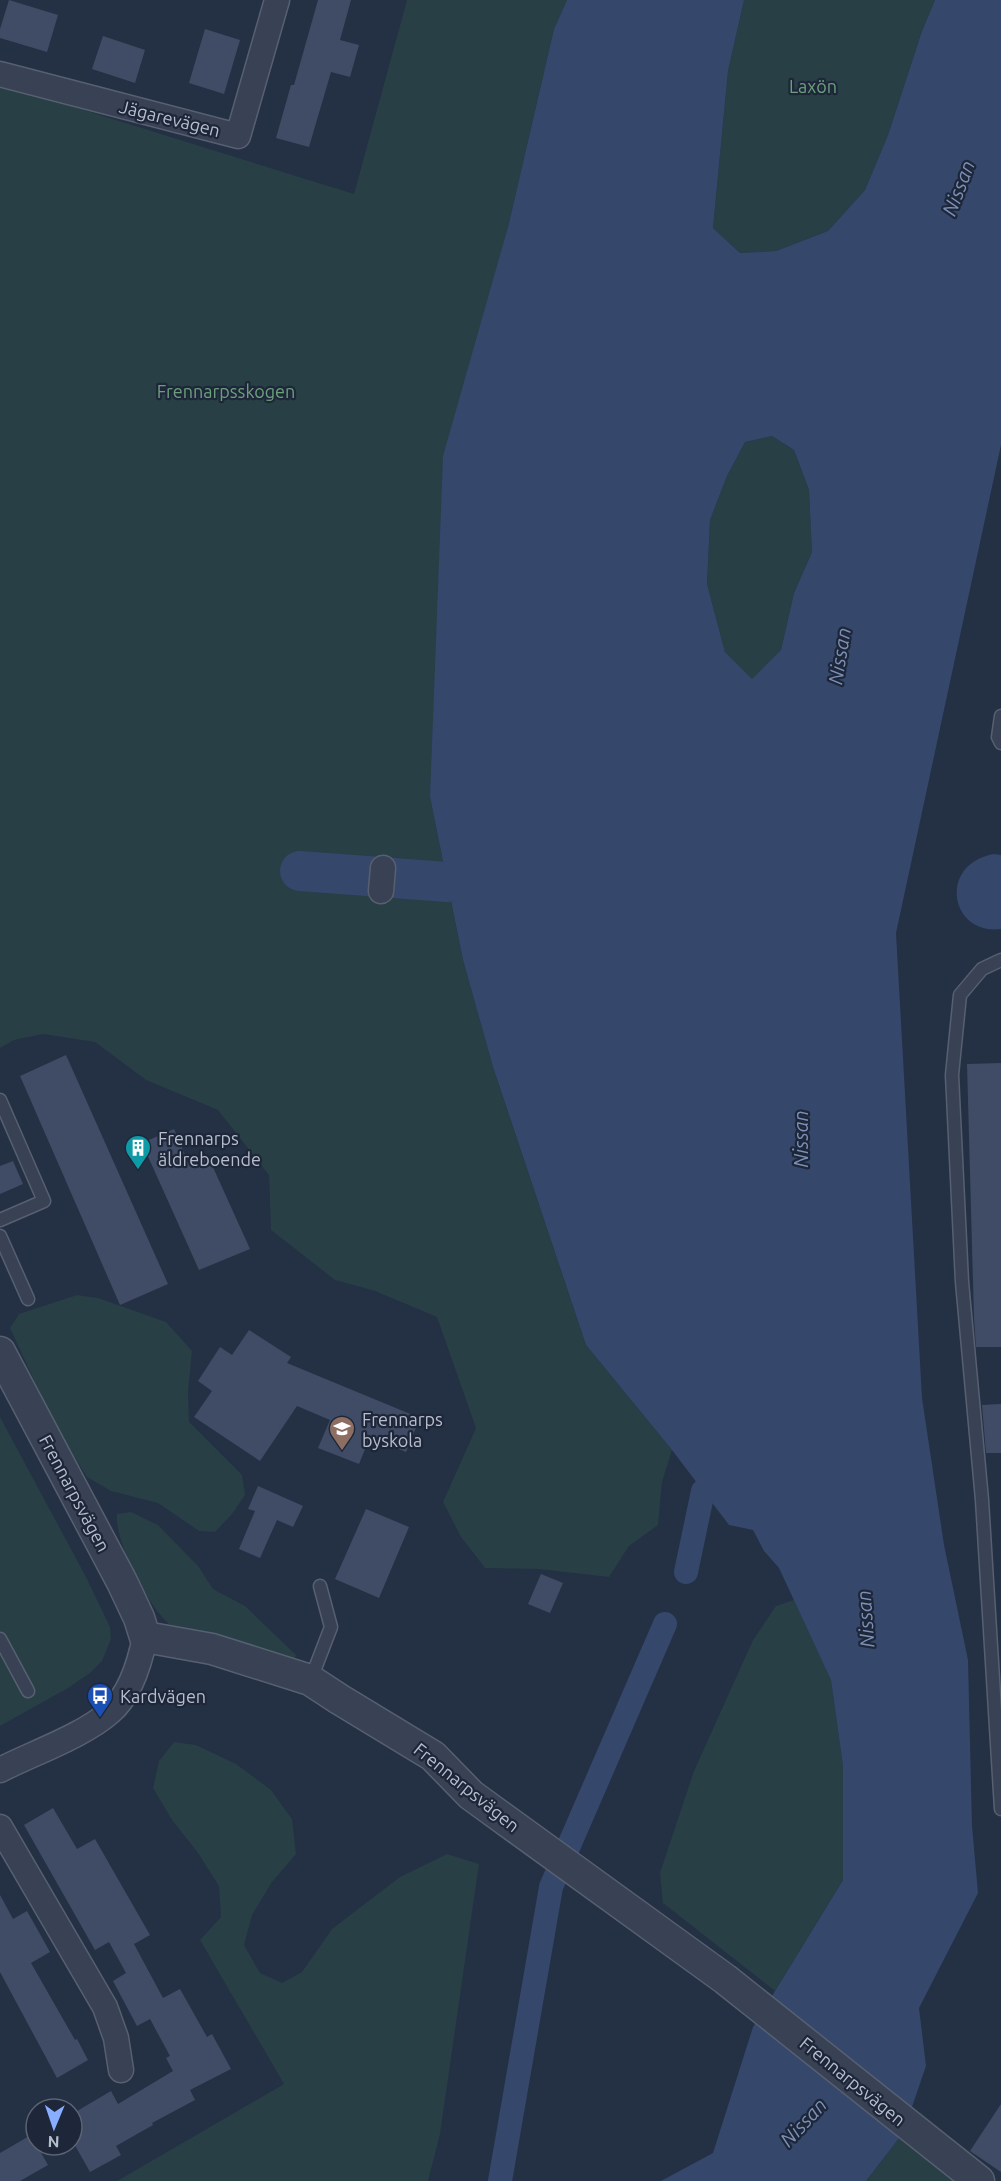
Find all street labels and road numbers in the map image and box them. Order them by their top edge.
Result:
street label: Jägarevägen [118,96,222,140]
street label: Frennarpsvägen [36,1431,114,1555]
street label: Frennarpsvägen [410,1738,524,1836]
street label: Frennarpsvägen [796,2032,910,2130]

